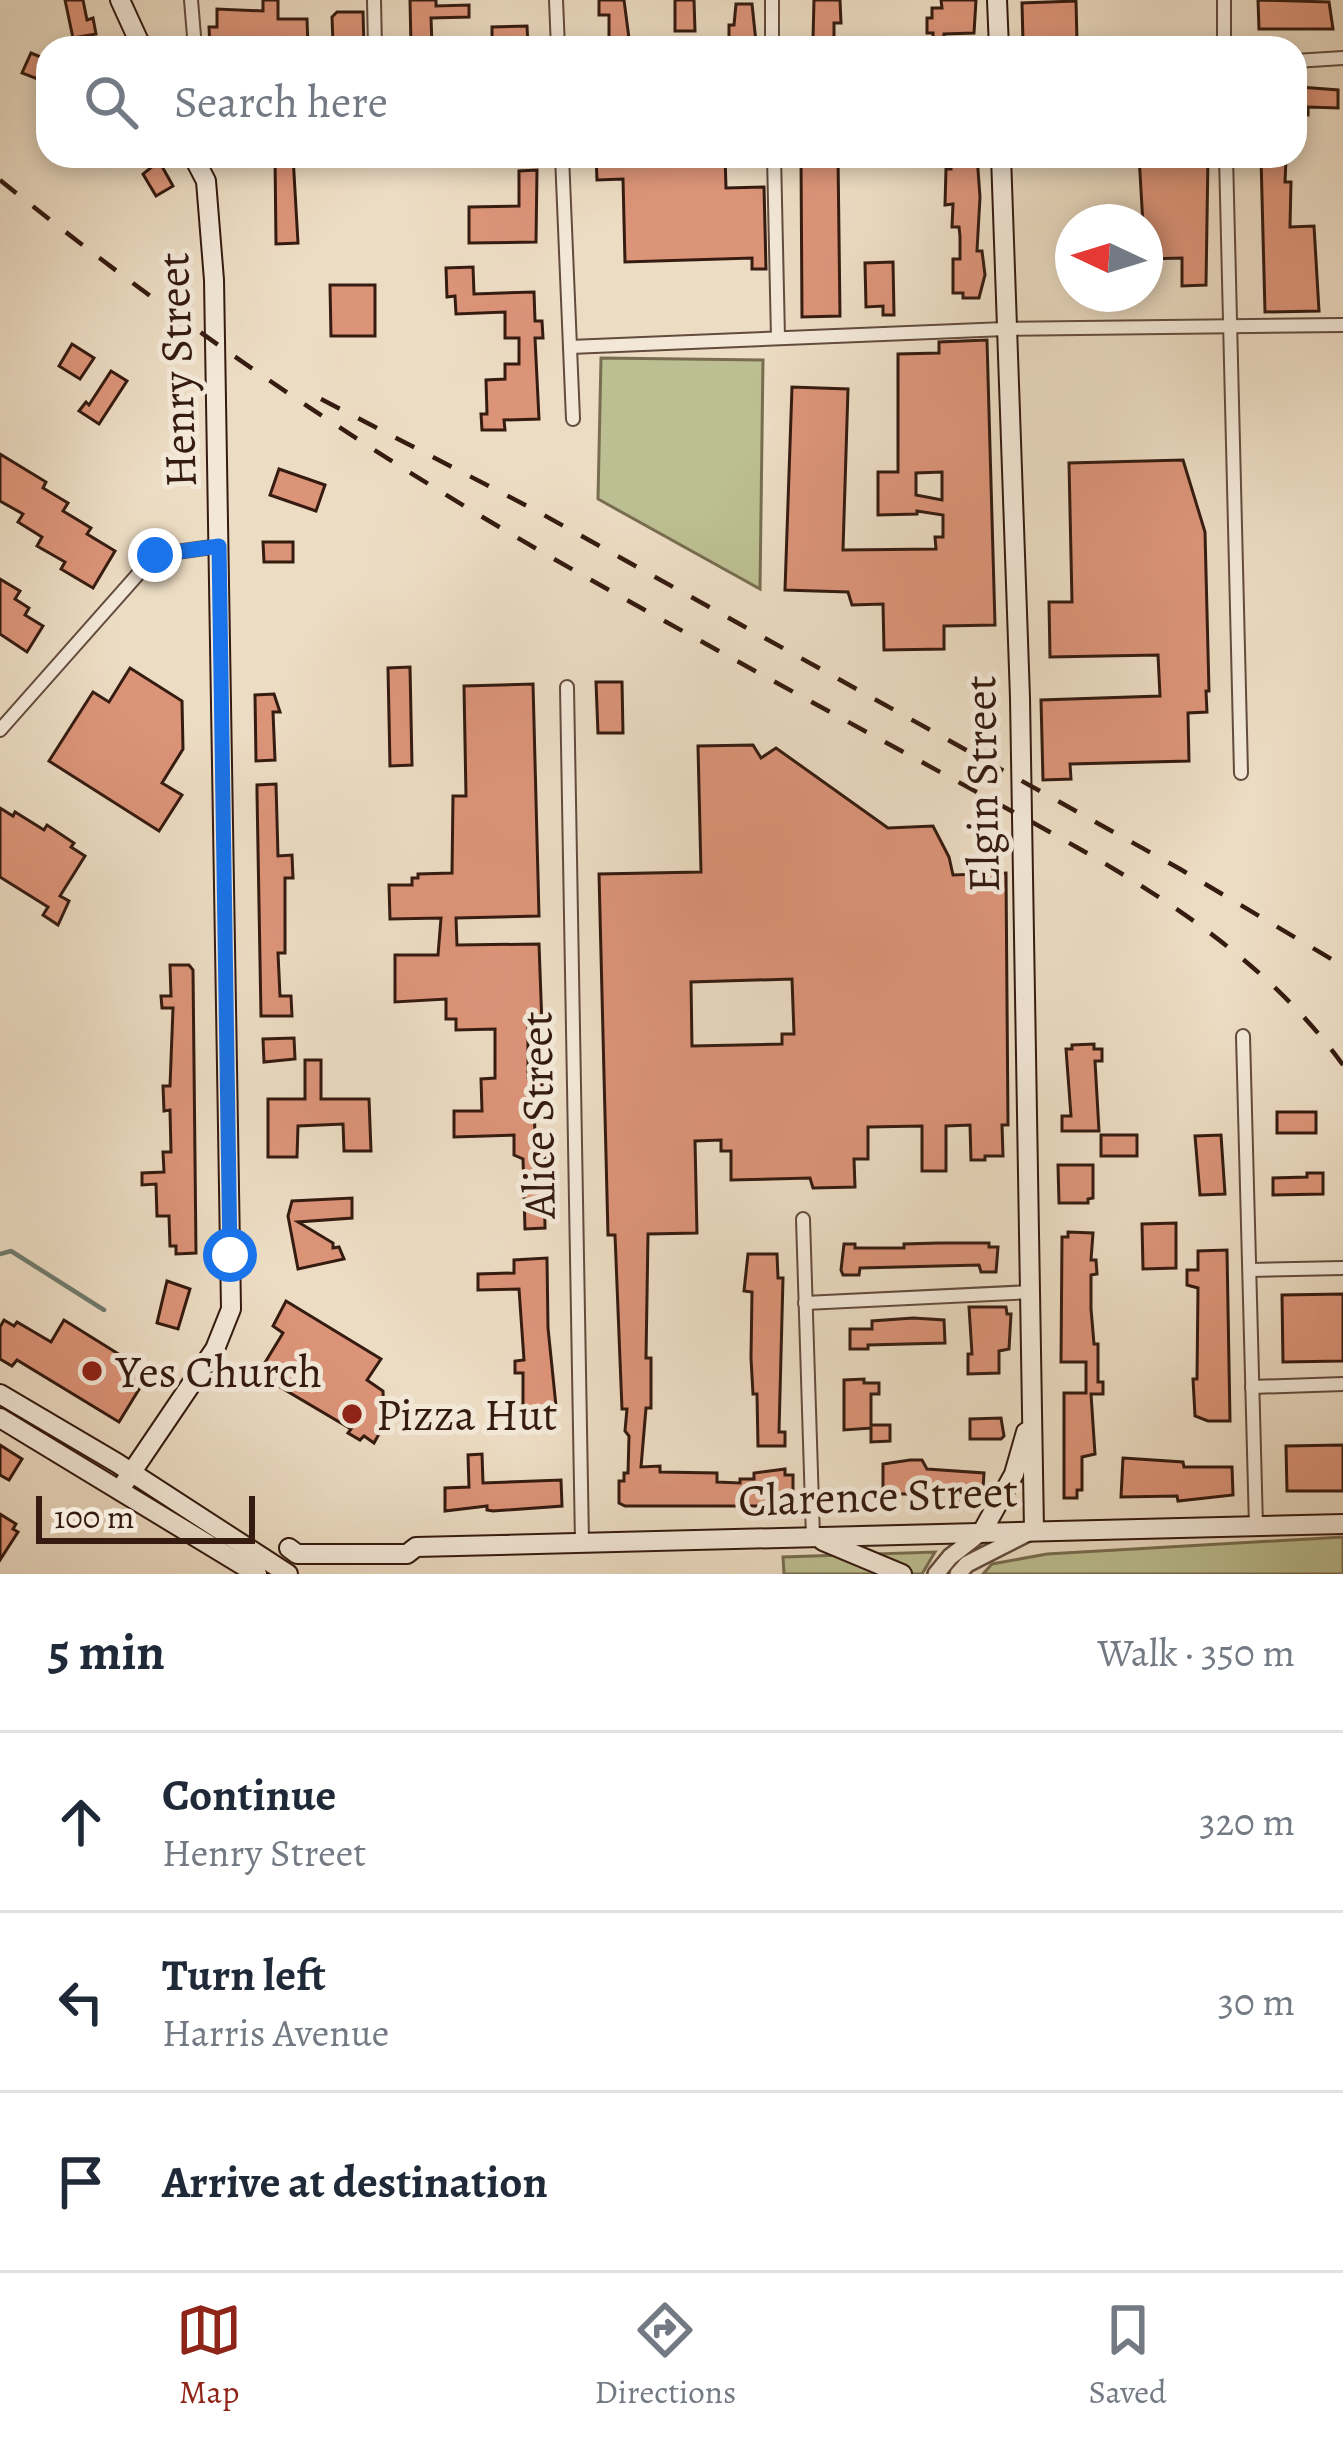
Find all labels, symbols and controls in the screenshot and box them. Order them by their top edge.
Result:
search box [36,36,1307,168]
icon: search [78,69,144,135]
text: Search here [174,71,388,133]
north arrow [1055,204,1163,312]
street label: Henry Street [142,251,212,489]
route end [128,528,182,582]
street label: Elgin Street [949,675,1015,893]
street label: Alice Street [505,1011,571,1220]
route start [203,1228,257,1282]
place label: Yes Church [115,1341,322,1403]
marker: Yes Church [79,1358,105,1384]
place label: Pizza Hut [376,1384,558,1446]
marker: Pizza Hut [339,1401,365,1427]
street label: Clarence Street [737,1460,1019,1532]
scale bar [36,1490,255,1543]
text: 100 m [54,1494,134,1539]
text: 5 min [48,1617,165,1687]
text: Walk · 350 m [1098,1626,1295,1679]
text: Continue [162,1764,336,1826]
icon: ahead [48,1789,114,1855]
text: 320 m [1199,1795,1295,1848]
text: Henry Street [162,1826,366,1879]
text: Turn left [162,1944,326,2006]
icon: left [48,1969,114,2035]
text: 30 m [1218,1975,1295,2028]
text: Harris Avenue [162,2006,389,2059]
icon: arrive [48,2149,114,2215]
text: Arrive at destination [162,2151,548,2213]
tab: Map [176,2297,242,2414]
tab: Directions [595,2297,736,2414]
tab: Saved [1089,2297,1167,2414]

